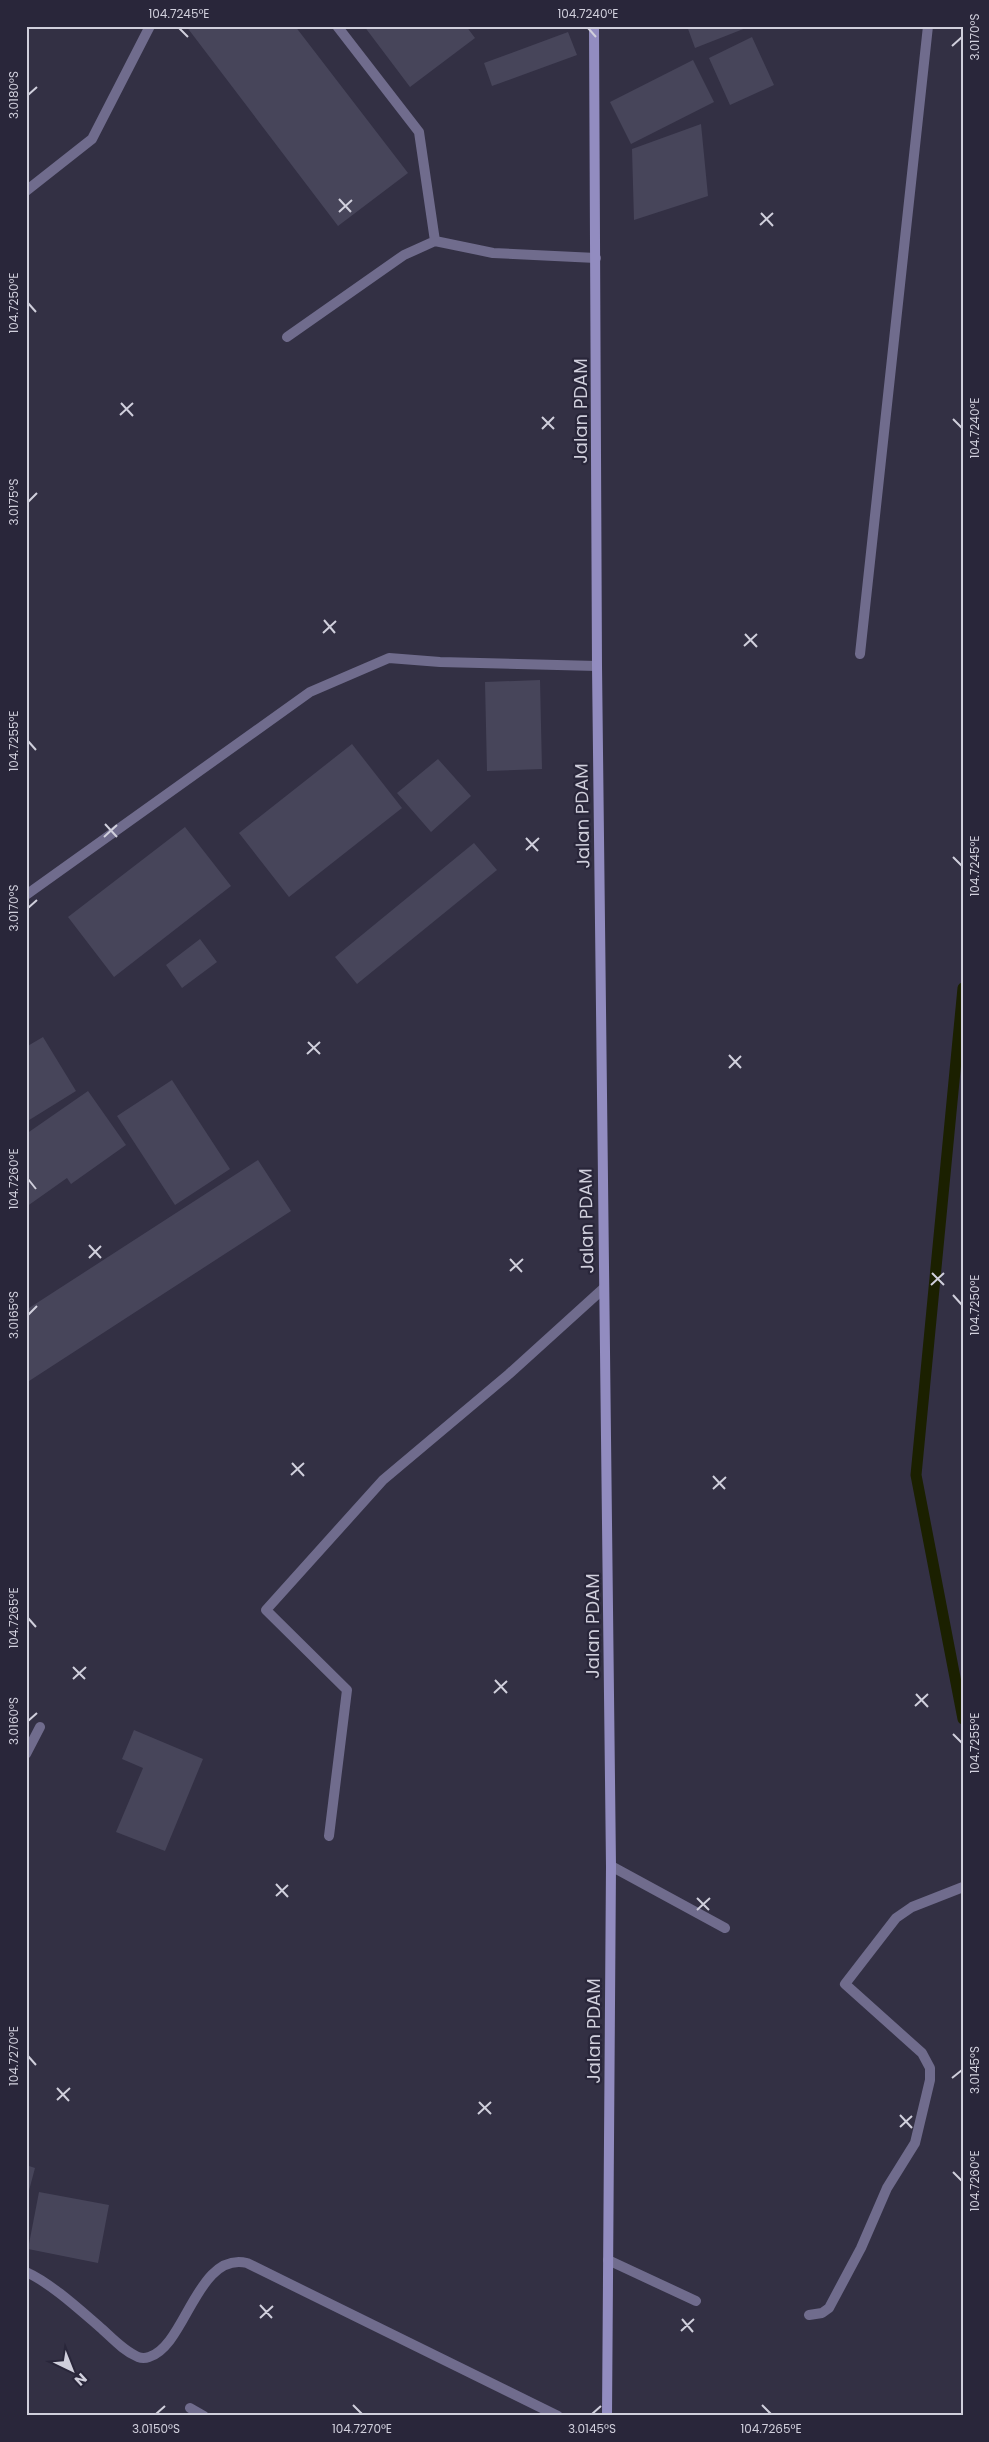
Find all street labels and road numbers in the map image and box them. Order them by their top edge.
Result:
street label: Jalan PDAM [568,358,593,464]
street label: Jalan PDAM [569,763,595,869]
street label: Jalan PDAM [573,1168,599,1274]
street label: Jalan PDAM [580,1573,605,1679]
street label: Jalan PDAM [581,1978,606,2084]

